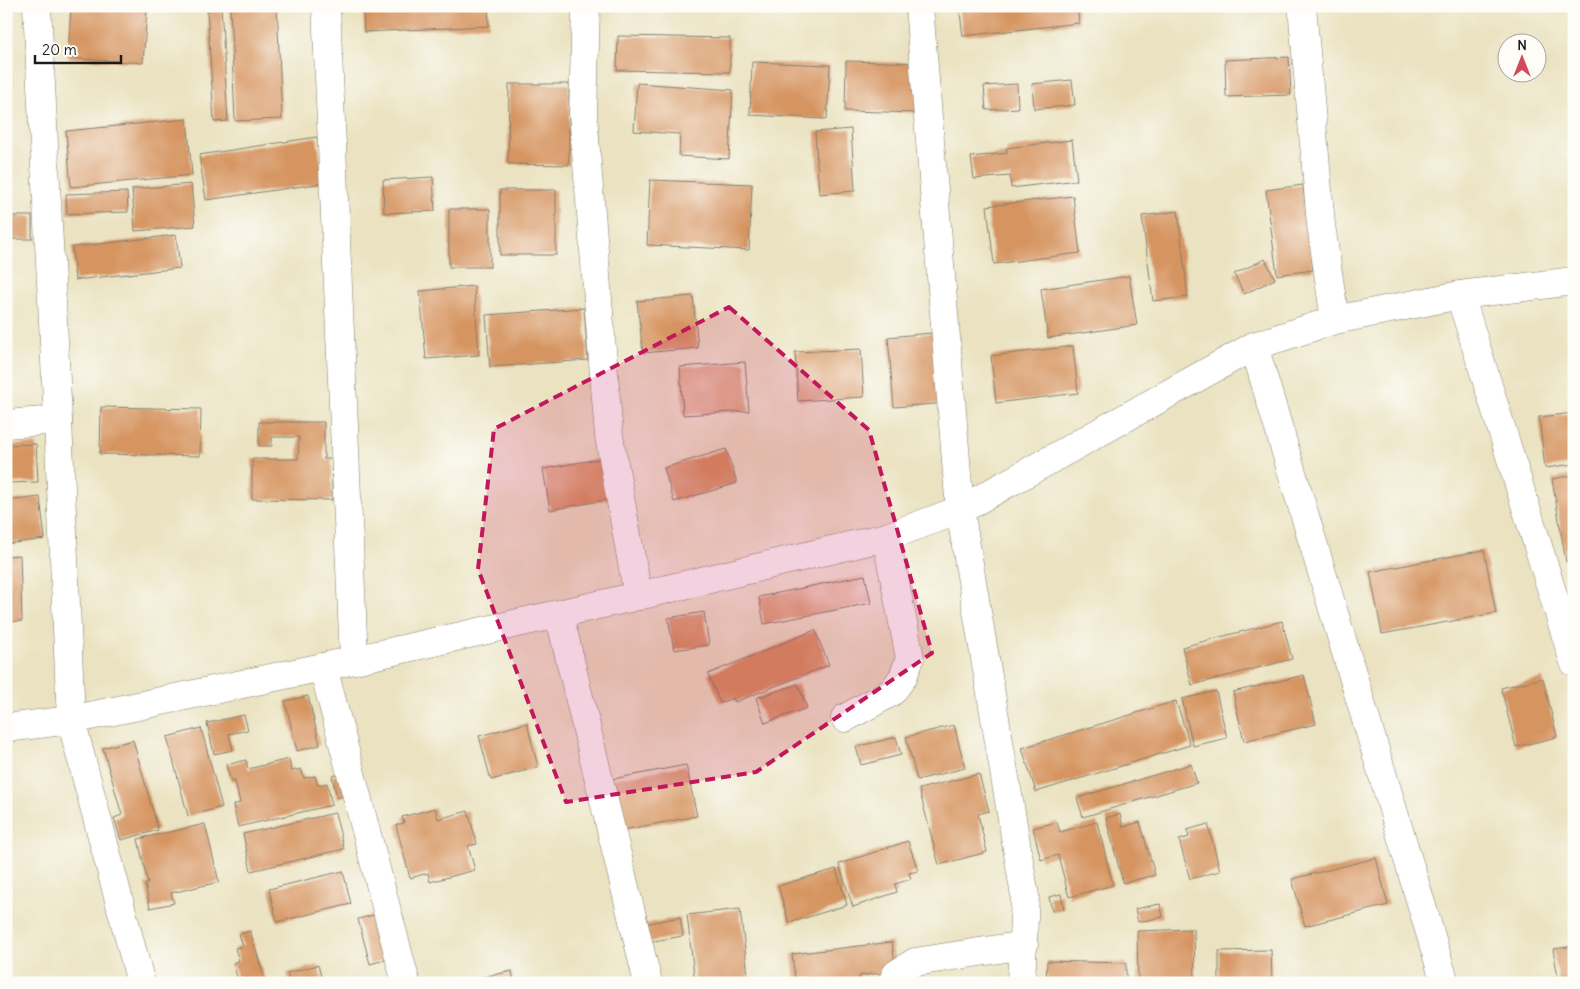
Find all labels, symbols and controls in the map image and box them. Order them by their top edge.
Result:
scale bar [35,32,121,64]
north arrow [1498,32,1548,82]
text: N [1517,36,1527,54]
text: 20 m [42,40,77,59]

